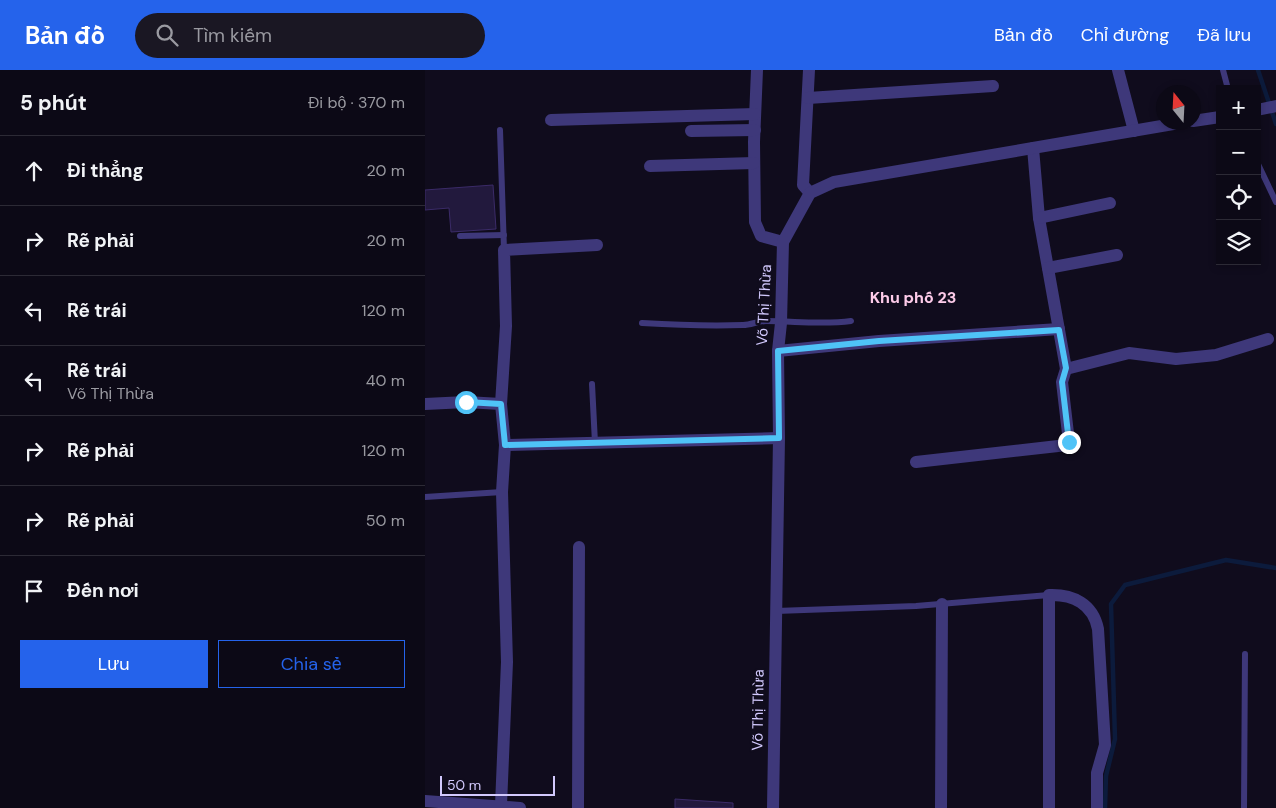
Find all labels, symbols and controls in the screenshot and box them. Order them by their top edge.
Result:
search box [135,13,485,58]
text: Bản đồ [25,20,105,51]
icon: search [153,21,181,49]
text: Tìm kiếm [193,23,272,48]
text: Bản đồ [994,23,1053,47]
text: Chỉ đường [1081,23,1169,47]
text: Đã lưu [1197,23,1251,47]
north arrow [1156,85,1201,130]
map controls [1216,85,1261,265]
button: + [1216,85,1261,130]
text: 5 phút [20,89,87,117]
text: Đi bộ · 370 m [308,92,405,113]
button: − [1216,130,1261,175]
icon: ahead [20,157,48,185]
text: Đi thẳng [67,158,144,183]
text: 20 m [366,160,405,181]
button: locate [1216,175,1261,220]
button: layers [1216,220,1261,265]
icon: right [20,227,48,255]
text: Rẽ phải [67,228,134,253]
text: 20 m [366,230,405,251]
street label: Võ Thị Thừa [752,264,776,346]
district label: Khu phố 23 [870,287,956,308]
icon: left [20,297,48,325]
text: Rẽ trái [67,298,127,323]
text: 120 m [361,300,405,321]
text: Rẽ trái [67,358,127,383]
icon: left [20,367,48,395]
text: 40 m [366,370,405,391]
text: Võ Thị Thừa [67,383,154,404]
route start [455,391,478,414]
route end [1058,431,1081,454]
icon: right [20,437,48,465]
text: Rẽ phải [67,438,134,463]
text: 120 m [361,440,405,461]
icon: right [20,507,48,535]
text: Rẽ phải [67,508,134,533]
text: 50 m [366,510,405,531]
icon: arrive [20,577,48,605]
text: Đến nơi [67,578,139,603]
button: Lưu [20,640,208,688]
button: Chia sẻ [218,640,405,688]
street label: Võ Thị Thừa [747,669,769,751]
scale bar [440,773,555,796]
text: 50 m [447,776,481,794]

